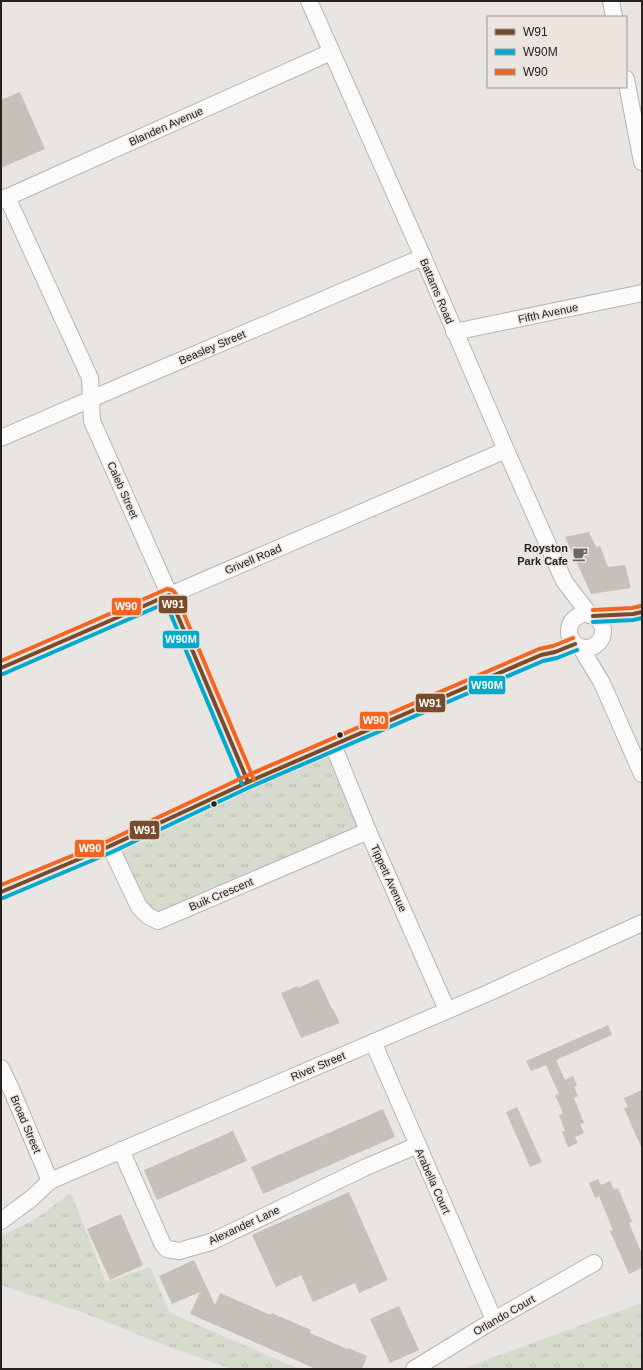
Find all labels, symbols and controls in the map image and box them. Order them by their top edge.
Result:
legend [487,16,627,88]
text: W91 [523,25,548,39]
text: W90M [523,45,558,59]
text: W90 [523,65,548,79]
street label: Blanden Avenue [127,104,205,148]
street label: Battams Road [418,257,456,325]
street label: Fifth Avenue [517,301,579,325]
street label: Beasley Street [177,327,247,367]
street label: Caleb Street [105,460,141,520]
street label: Grivell Road [223,542,283,576]
place label: Royston Park Cafe [517,542,568,567]
cafe icon: Royston Park Cafe [571,545,589,563]
line badge: W91 [158,595,188,614]
line badge: W90 [111,597,142,616]
text: W91 [162,598,184,610]
text: W90 [115,600,137,612]
line badge: W90M [162,630,200,649]
text: W90M [165,633,197,645]
line badge: W90M [468,675,506,695]
text: W90M [471,679,503,691]
line badge: W91 [415,693,446,713]
text: W91 [419,697,441,709]
line badge: W90 [359,711,389,730]
text: W90 [363,714,385,726]
unlabelled marker [335,730,345,740]
unlabelled marker [209,799,219,809]
line badge: W91 [129,820,160,840]
text: W91 [134,824,156,836]
line badge: W90 [74,839,105,858]
text: W90 [79,842,101,854]
street label: Tippett Avenue [369,842,409,914]
street label: Buik Crescent [187,875,255,913]
street label: River Street [289,1049,347,1083]
street label: Broad Street [8,1093,44,1155]
street label: Arabella Court [413,1146,453,1216]
street label: Alexander Lane [207,1203,281,1247]
street label: Orlando Court [471,1293,537,1337]

